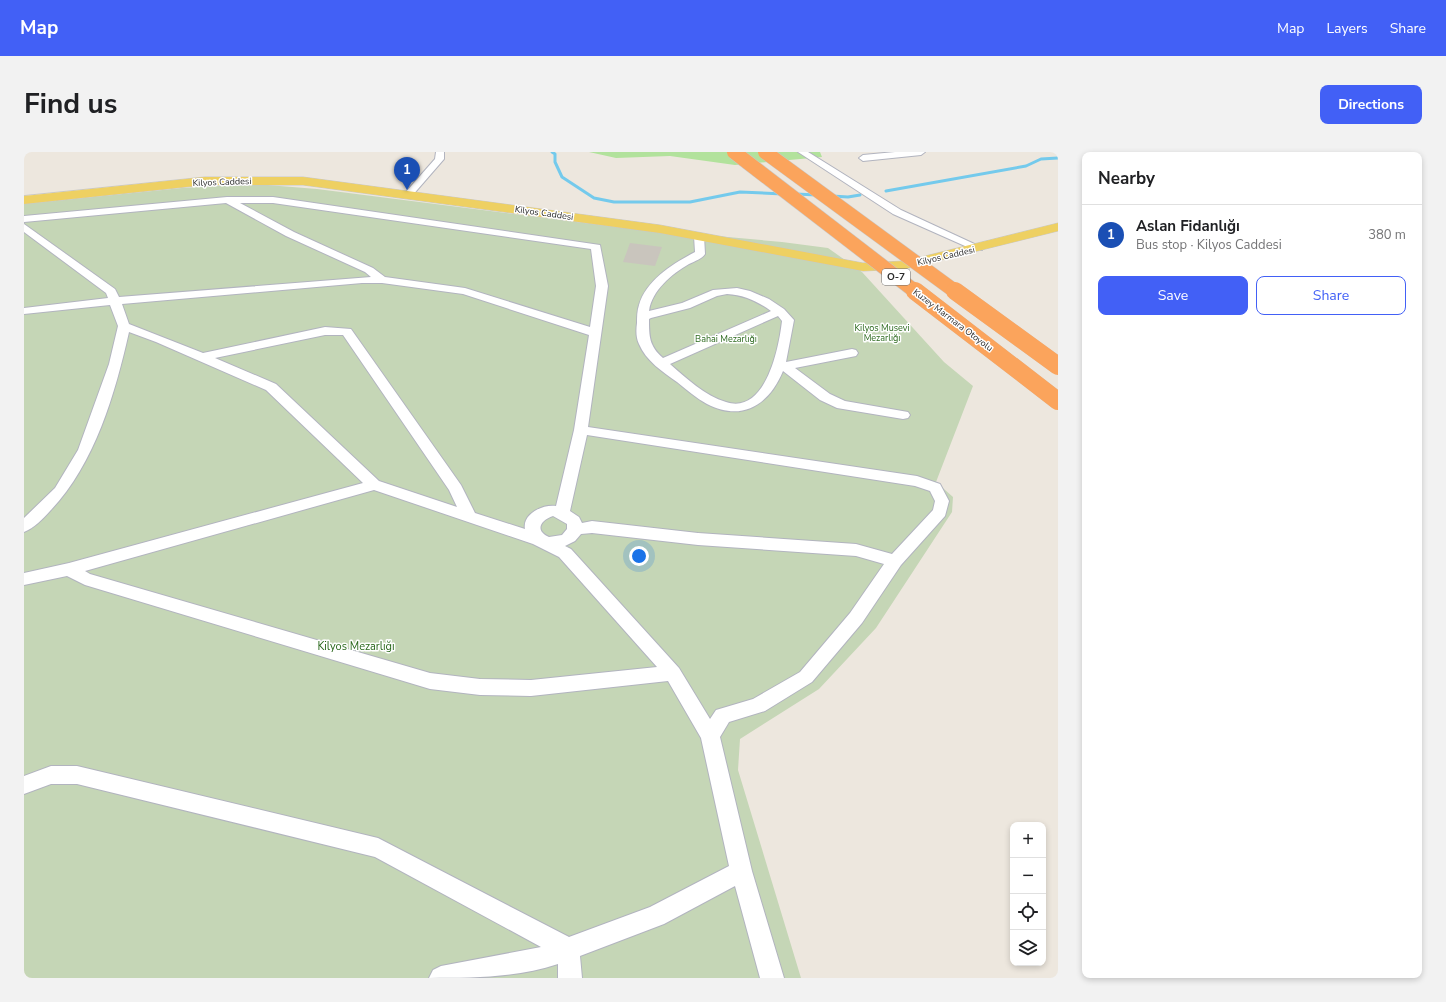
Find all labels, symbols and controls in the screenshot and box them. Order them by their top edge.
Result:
text: Map [20,15,58,41]
text: Map [1277,19,1304,38]
text: Layers [1326,19,1368,38]
text: Share [1390,19,1426,38]
text: Find us [24,85,118,123]
button: Directions [1320,85,1422,124]
pin: 1 [394,157,420,190]
text: Nearby [1098,167,1155,190]
street label: Kilyos Caddesi [192,175,252,189]
street label: Kilyos Caddesi [514,203,574,223]
text: Aslan Fidanlığı [1136,216,1240,236]
text: 1 [1107,226,1115,244]
text: 380 m [1368,226,1406,244]
text: Bus stop · Kilyos Caddesi [1136,236,1282,254]
street label: Kilyos Caddesi [916,244,976,268]
road number: O-7 [882,269,910,285]
button: Save [1098,276,1248,315]
button: Share [1256,276,1406,315]
street label: Kuzey Marmara Otoyolu [911,286,995,354]
park label: Kilyos Musevi Mezarlığı [854,322,910,344]
park label: Bahai Mezarlığı [695,333,757,345]
your location [629,546,649,566]
park label: Kilyos Mezarlığı [317,639,395,654]
map controls [1010,822,1046,966]
button: + [1010,822,1046,858]
button: − [1010,858,1046,894]
button: locate [1010,894,1046,930]
button: layers [1010,930,1046,966]

